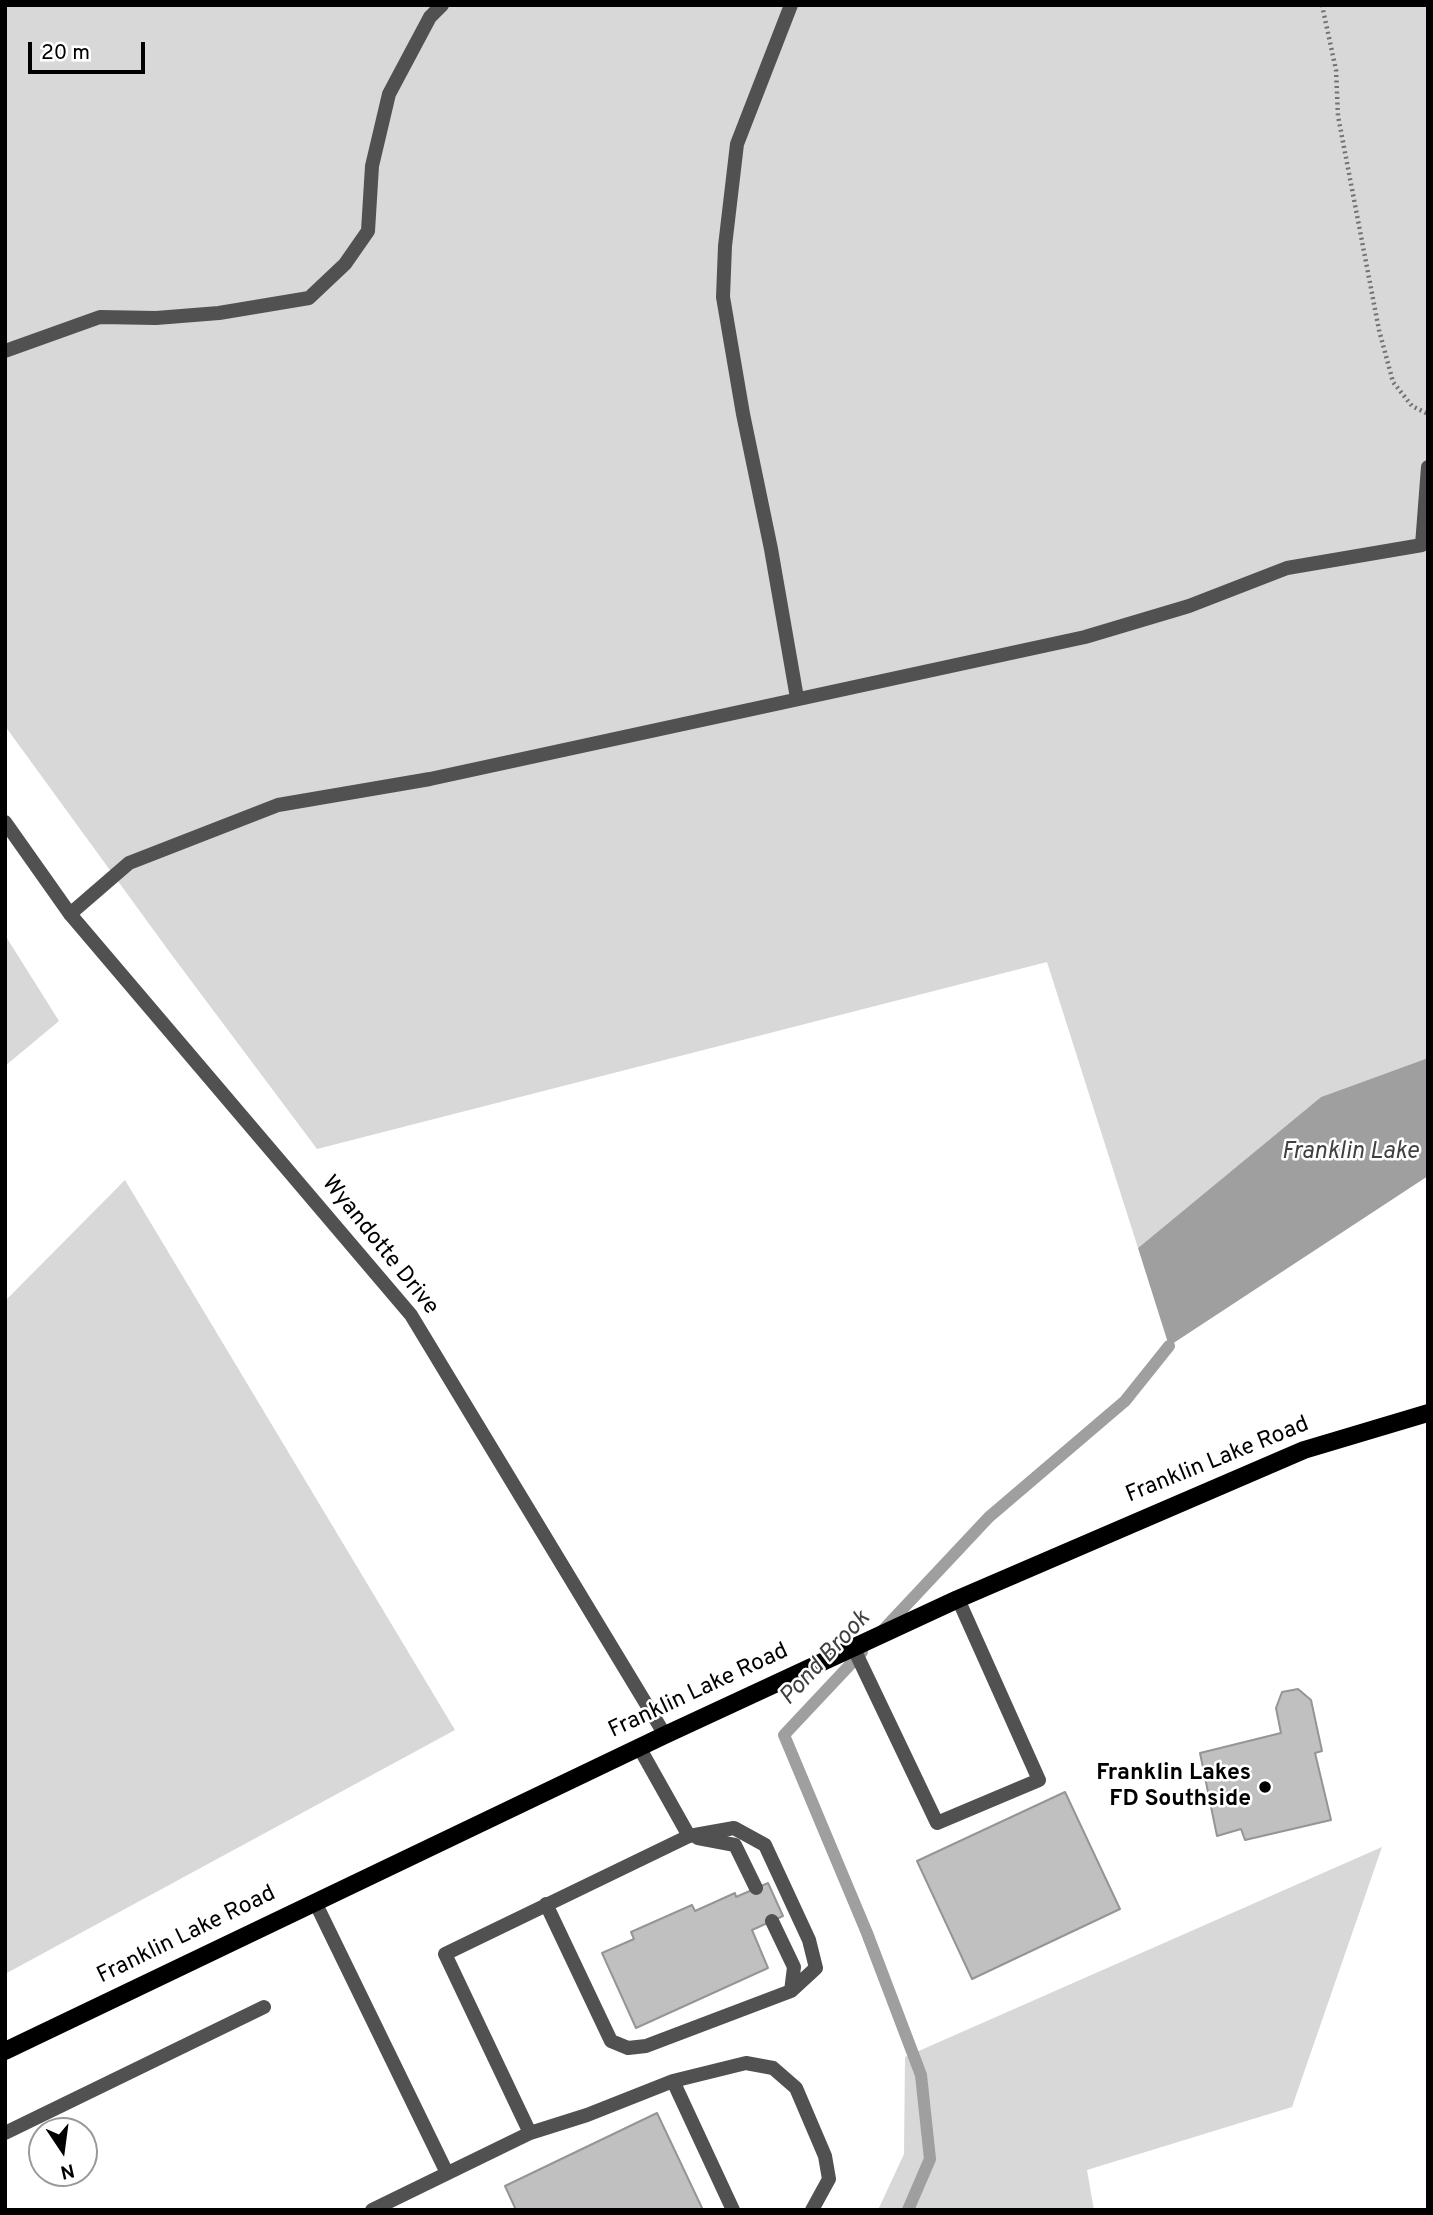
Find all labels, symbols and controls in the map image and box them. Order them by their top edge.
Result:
scale bar [32,28,149,72]
text: 20 m [41,40,90,67]
water label: Franklin Lake [1281,1139,1419,1167]
street label: Wyandotte Drive [314,1171,444,1321]
street label: Franklin Lake Road [1122,1412,1314,1510]
water label: Pond Brook [775,1606,877,1712]
street label: Franklin Lake Road [605,1638,793,1746]
place label: Franklin Lakes FD Southside [1096,1760,1251,1814]
marker: Franklin Lakes FD Southside [1257,1779,1273,1795]
street label: Franklin Lake Road [93,1881,281,1991]
north arrow [28,2117,98,2187]
text: N [58,2157,77,2184]

